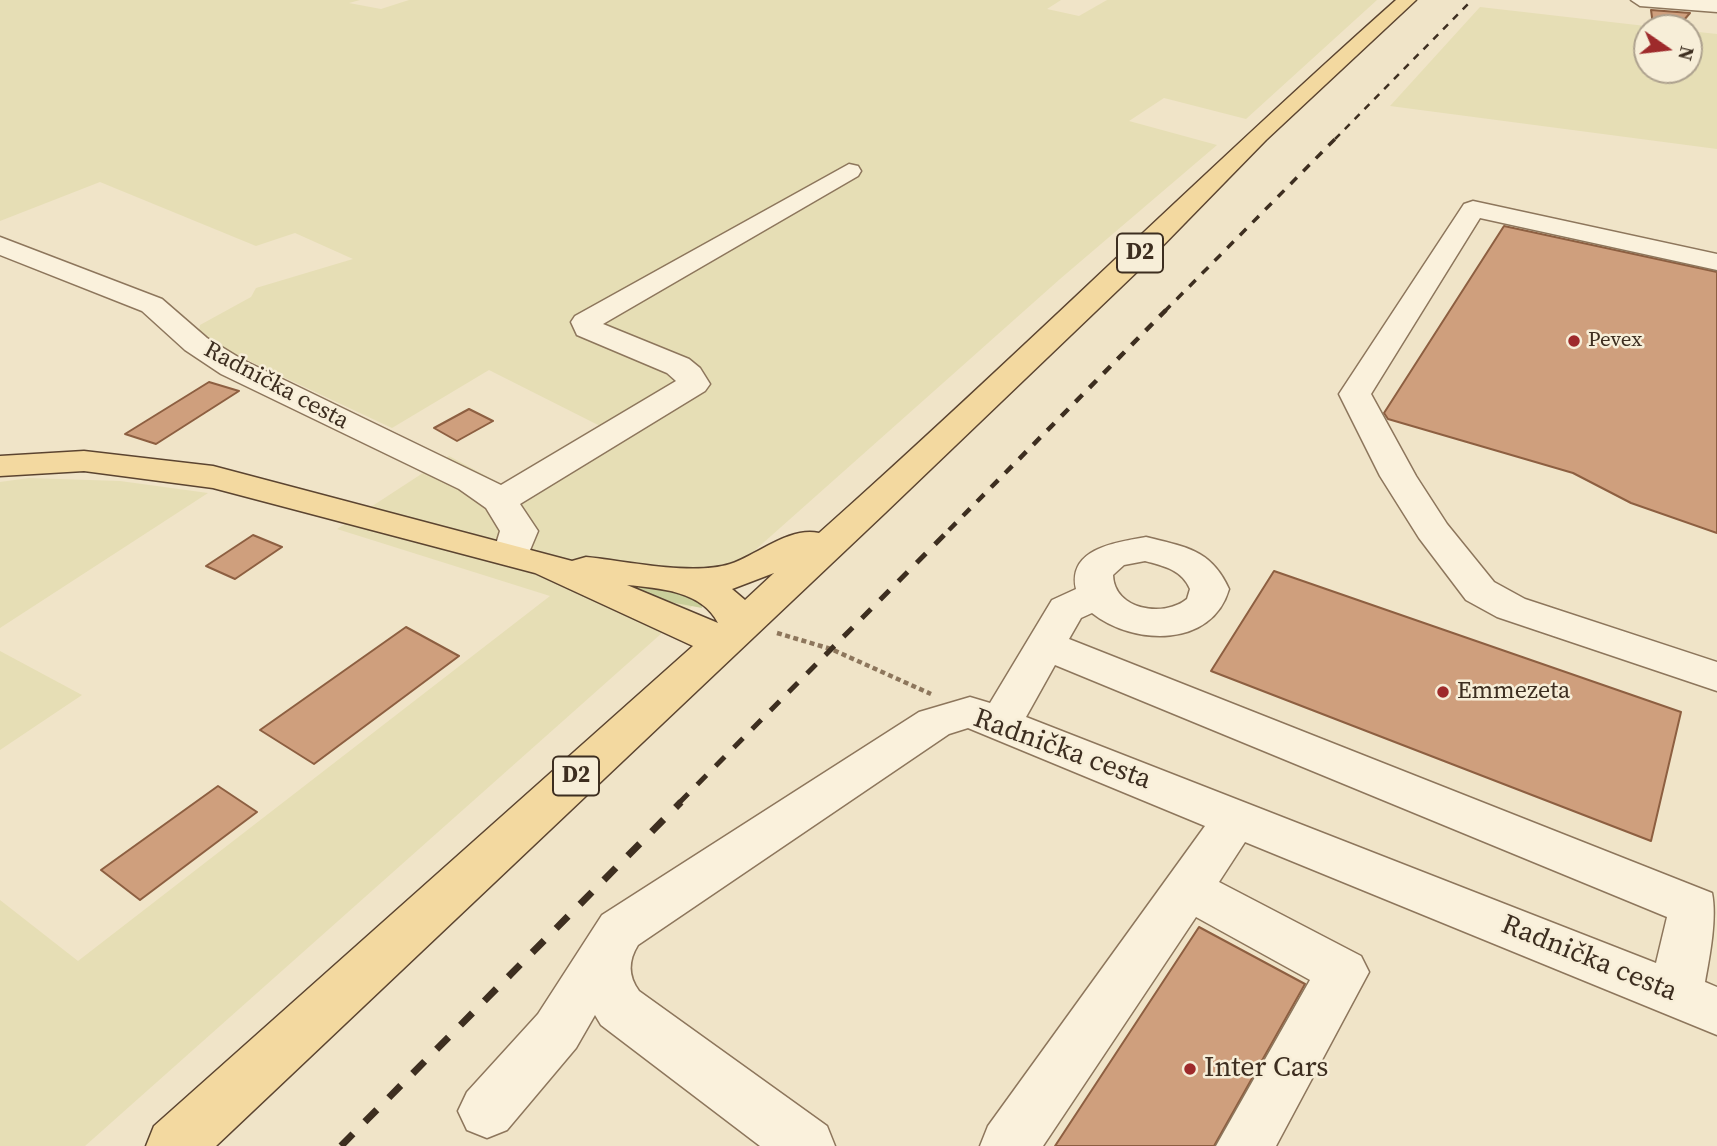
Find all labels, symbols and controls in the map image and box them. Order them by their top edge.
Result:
north arrow [1633,14,1703,84]
text: N [1672,44,1701,63]
road number: D2 [1117,234,1163,272]
place label: Pevex [1588,328,1642,354]
marker: Pevex [1566,333,1582,349]
street label: Radnička cesta [199,336,353,436]
place label: Emmezeta [1457,678,1570,706]
marker: Emmezeta [1435,684,1451,700]
street label: Radnička cesta [969,702,1155,798]
road number: D2 [553,756,599,796]
street label: Radnička cesta [1496,908,1682,1010]
place label: Inter Cars [1204,1052,1328,1086]
marker: Inter Cars [1182,1061,1198,1077]

